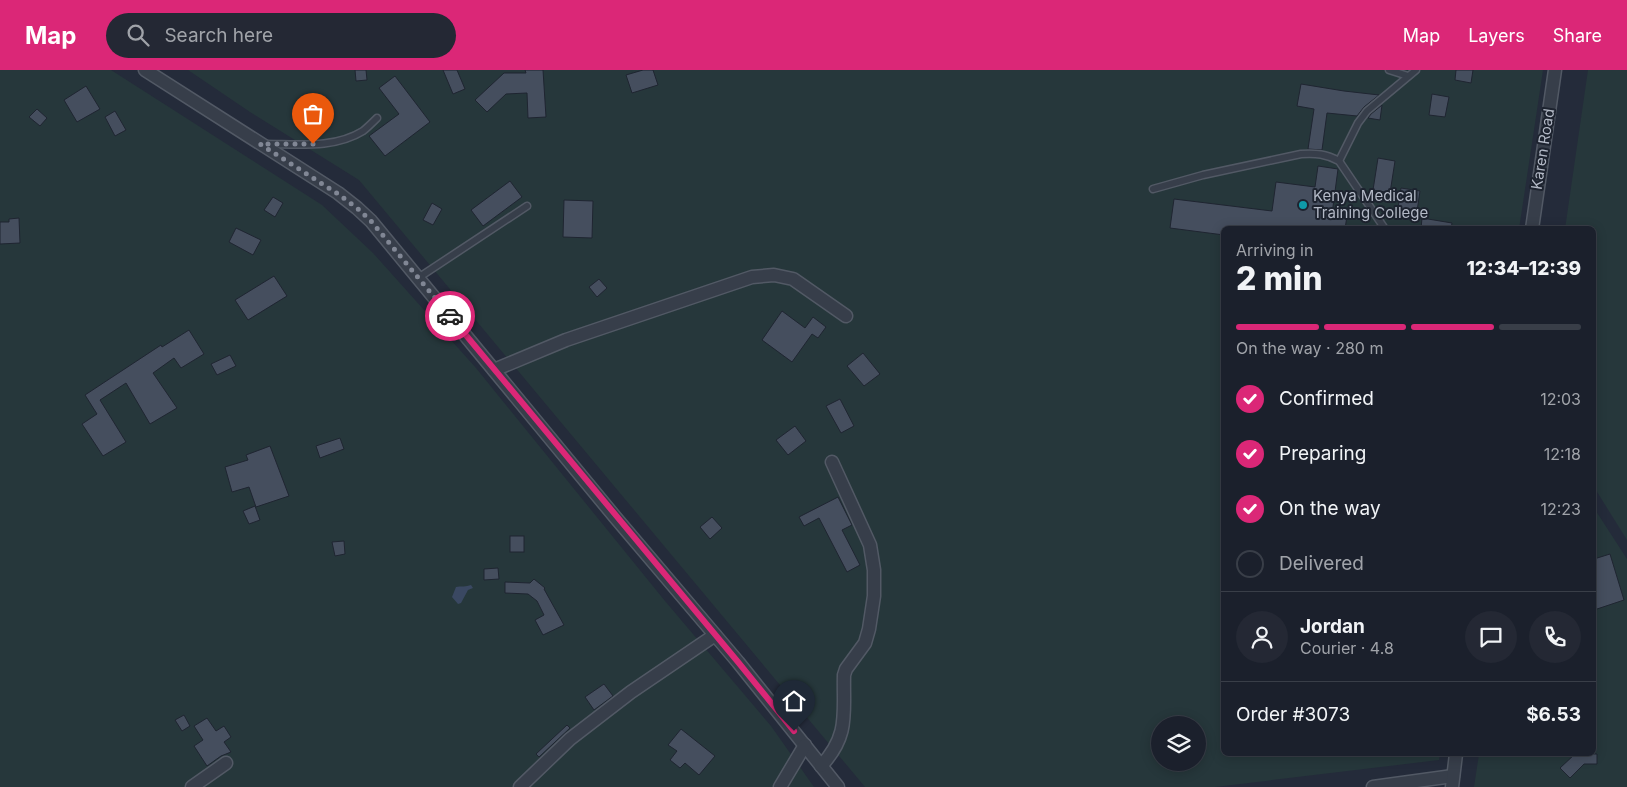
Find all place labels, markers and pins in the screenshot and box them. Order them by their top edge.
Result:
pin [292,93,334,144]
place label: Kenya Medical Training College [1313,186,1428,222]
marker: Kenya Medical Training College [1297,199,1309,211]
pin [773,680,815,731]

